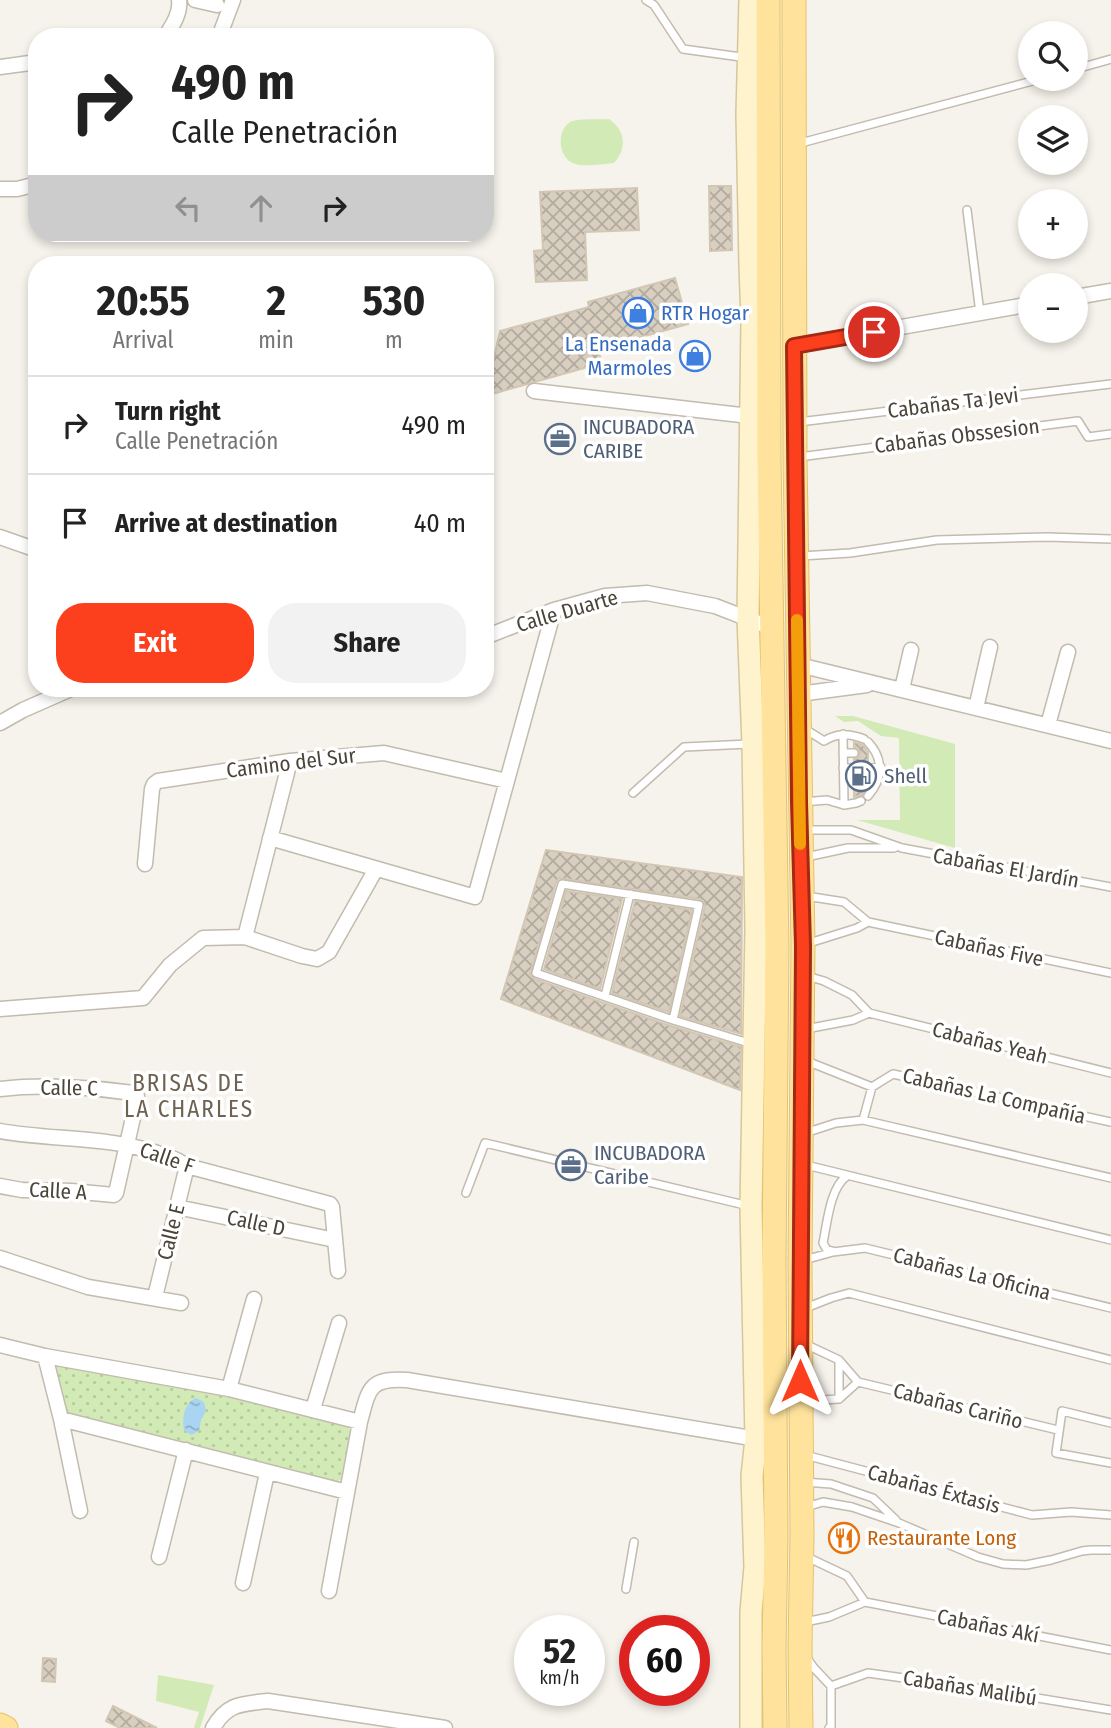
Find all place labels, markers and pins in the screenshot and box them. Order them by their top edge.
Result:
shop icon: RTR Hogar [621,296,655,330]
place label: RTR Hogar [661,300,750,326]
pin [844,302,904,362]
place label: La Ensenada Marmoles [565,331,672,381]
shop icon: La Ensenada Marmoles [678,339,712,373]
place label: INCUBADORA CARIBE [583,414,694,464]
office icon: INCUBADORA CARIBE [543,422,577,456]
fuel station icon: Shell [844,759,878,793]
place label: Shell [884,763,927,789]
place label: INCUBADORA Caribe [594,1140,705,1190]
office icon: INCUBADORA Caribe [554,1148,588,1182]
restaurant icon: Restaurante Long [827,1521,861,1555]
place label: Restaurante Long [867,1525,1016,1551]

